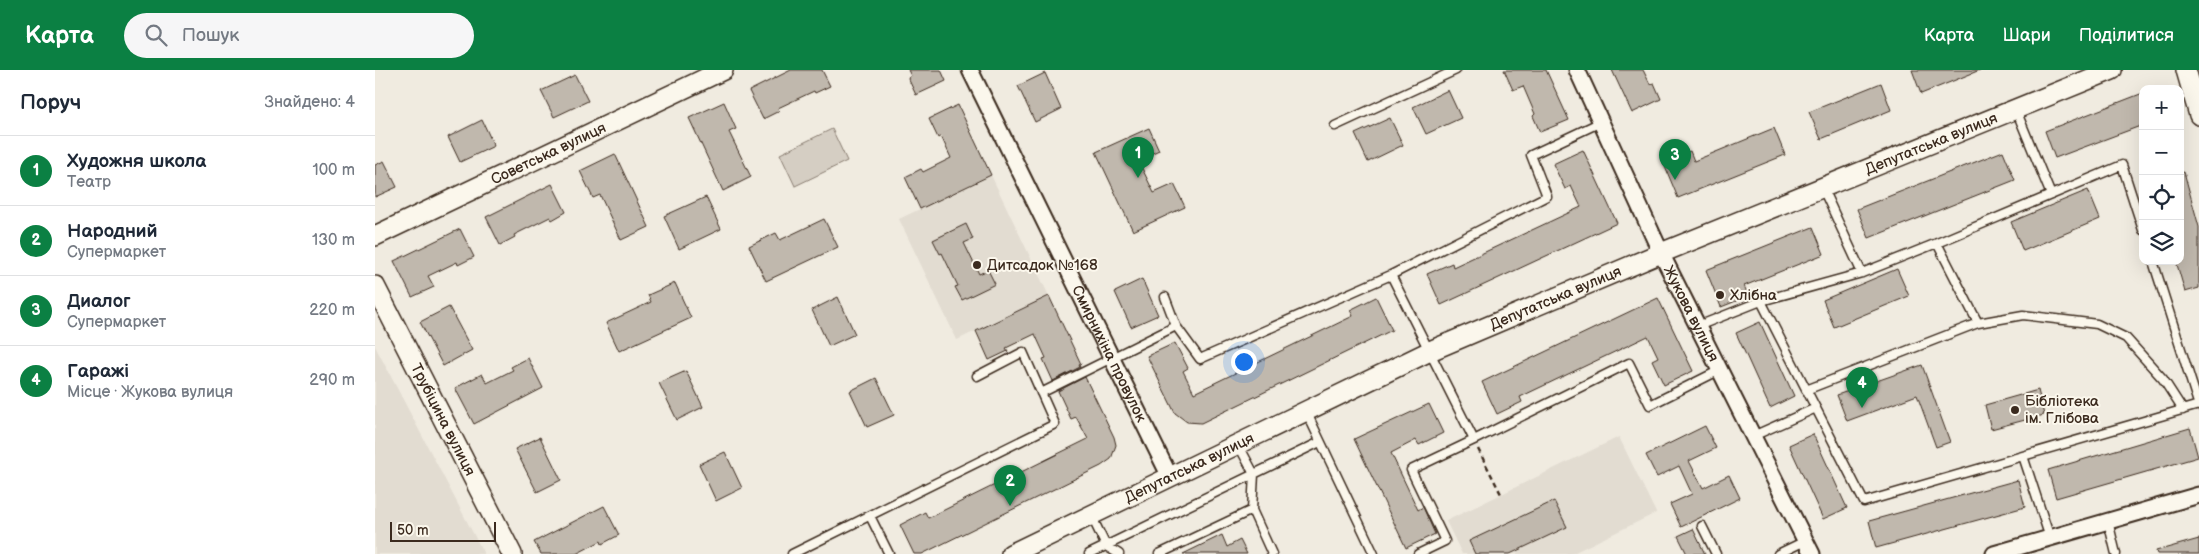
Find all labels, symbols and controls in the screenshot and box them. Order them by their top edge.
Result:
search box [124,13,474,58]
text: Карта [25,21,94,50]
icon: search [142,21,170,49]
text: Пошук [182,24,239,47]
text: Карта [1924,25,1974,46]
text: Шари [2002,25,2051,46]
text: Поділитися [2079,25,2174,46]
map controls [2139,85,2184,265]
button: + [2139,85,2184,130]
text: Поруч [20,90,81,115]
text: Знайдено: 4 [265,93,355,112]
street label: Депутатська вулиця [1862,109,2000,179]
street label: Советська вулиця [488,118,609,189]
button: − [2139,130,2184,175]
pin: 1 [1122,137,1154,178]
pin: 3 [1659,139,1691,180]
text: Художня школа [67,150,206,173]
text: 1 [33,161,39,180]
text: 100 m [312,161,355,180]
text: Театр [67,173,111,192]
button: locate [2139,175,2184,220]
text: Народний [67,220,158,243]
button: layers [2139,220,2184,265]
text: 2 [31,231,41,250]
text: 130 m [312,231,355,250]
text: Супермаркет [67,243,166,262]
place label: Дитсадок №168 [987,256,1098,275]
marker: Дитсадок №168 [971,259,983,271]
street label: Депутатська вулиця [1487,262,1624,334]
street label: Жукова вулиця [1659,262,1723,365]
street label: Смирнихіна провулок [1067,282,1150,425]
place label: Хлібна [1730,286,1777,305]
marker: Хлібна [1714,289,1726,301]
text: Диалог [67,290,131,313]
text: 3 [31,301,41,320]
text: 220 m [309,301,355,320]
text: Супермаркет [67,313,166,332]
your location [1231,349,1257,375]
text: Гаражі [67,360,129,383]
street label: Трубіцина вулиця [406,360,479,479]
pin: 4 [1846,367,1878,408]
text: 4 [31,371,41,390]
text: 290 m [309,371,355,390]
text: Місце · Жукова вулиця [67,383,233,402]
place label: Бібліотека ім. Глібова [2025,392,2099,428]
marker: Бібліотека ім. Глібова [2009,404,2021,416]
street label: Депутатська вулиця [1122,429,1257,507]
pin: 2 [994,465,1026,506]
scale bar [390,519,496,542]
text: 50 m [397,522,429,539]

